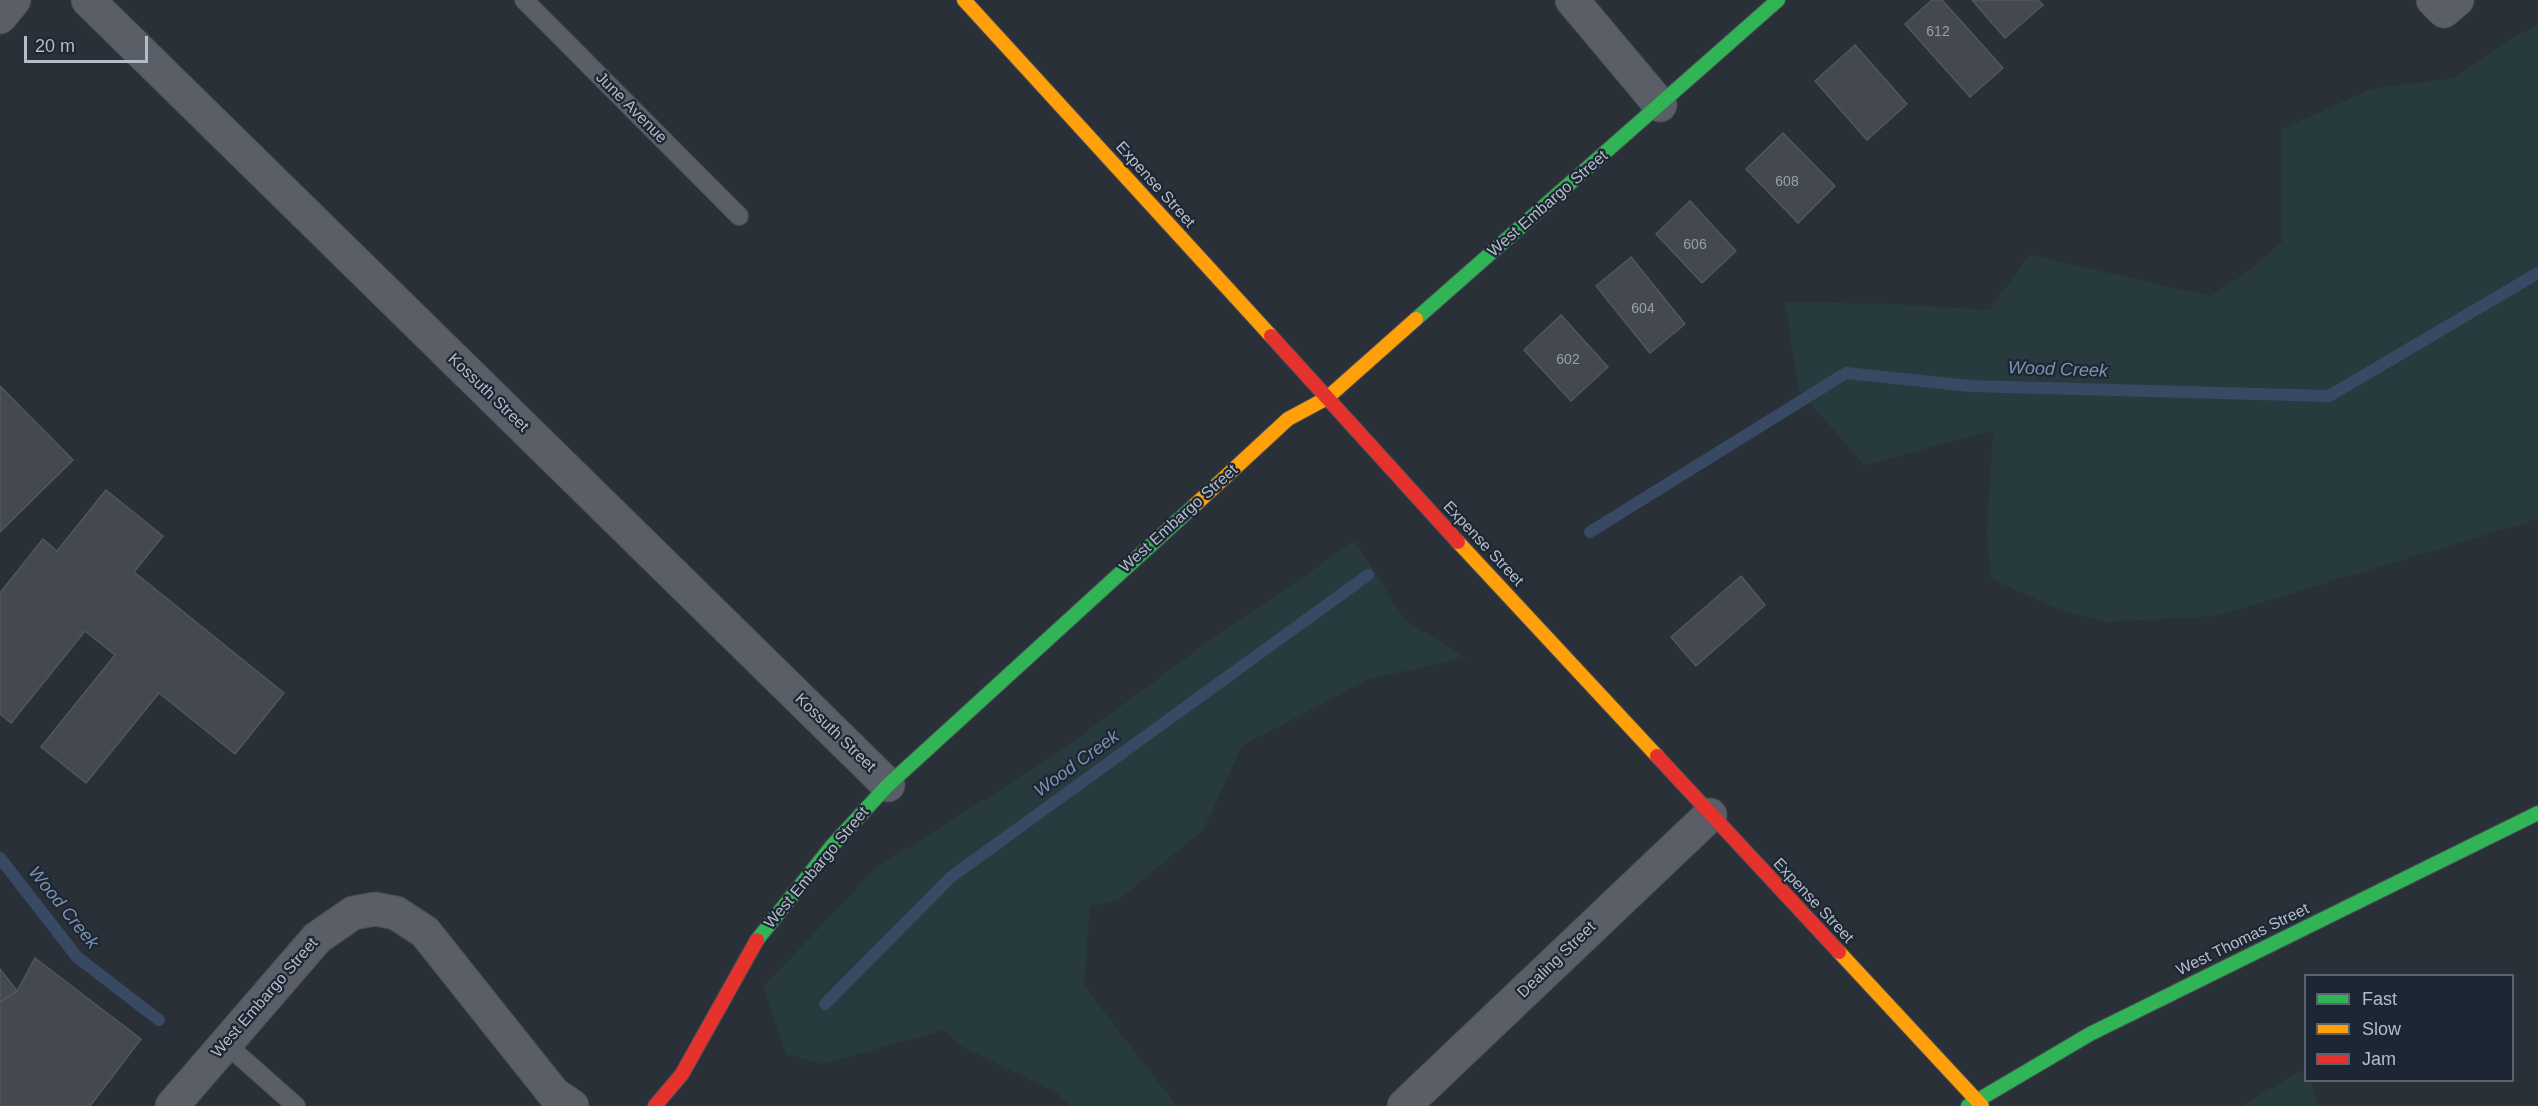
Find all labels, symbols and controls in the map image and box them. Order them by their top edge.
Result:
scale bar [27,24,152,62]
house number: 612 [1926,24,1950,40]
text: 20 m [35,36,75,56]
street label: June Avenue [591,68,671,148]
street label: Expense Street [1111,138,1199,232]
street label: West Embargo Street [1484,147,1612,261]
house number: 608 [1775,174,1799,190]
house number: 606 [1683,237,1707,253]
house number: 604 [1631,301,1655,317]
street label: Kossuth Street [444,350,532,436]
house number: 602 [1556,352,1580,368]
water label: Wood Creek [2008,357,2108,383]
street label: West Embargo Street [1116,461,1242,577]
street label: Expense Street [1439,497,1527,591]
street label: Kossuth Street [791,690,879,776]
water label: Wood Creek [1030,726,1124,802]
street label: West Embargo Street [761,803,873,933]
street label: Expense Street [1769,854,1857,948]
water label: Wood Creek [23,862,103,954]
street label: West Thomas Street [2173,899,2313,981]
street label: Dealing Street [1514,918,1600,1002]
street label: West Embargo Street [208,934,322,1062]
legend [2304,974,2514,1082]
text: Fast [2362,989,2397,1009]
text: Slow [2362,1019,2401,1039]
text: Jam [2362,1049,2396,1069]

